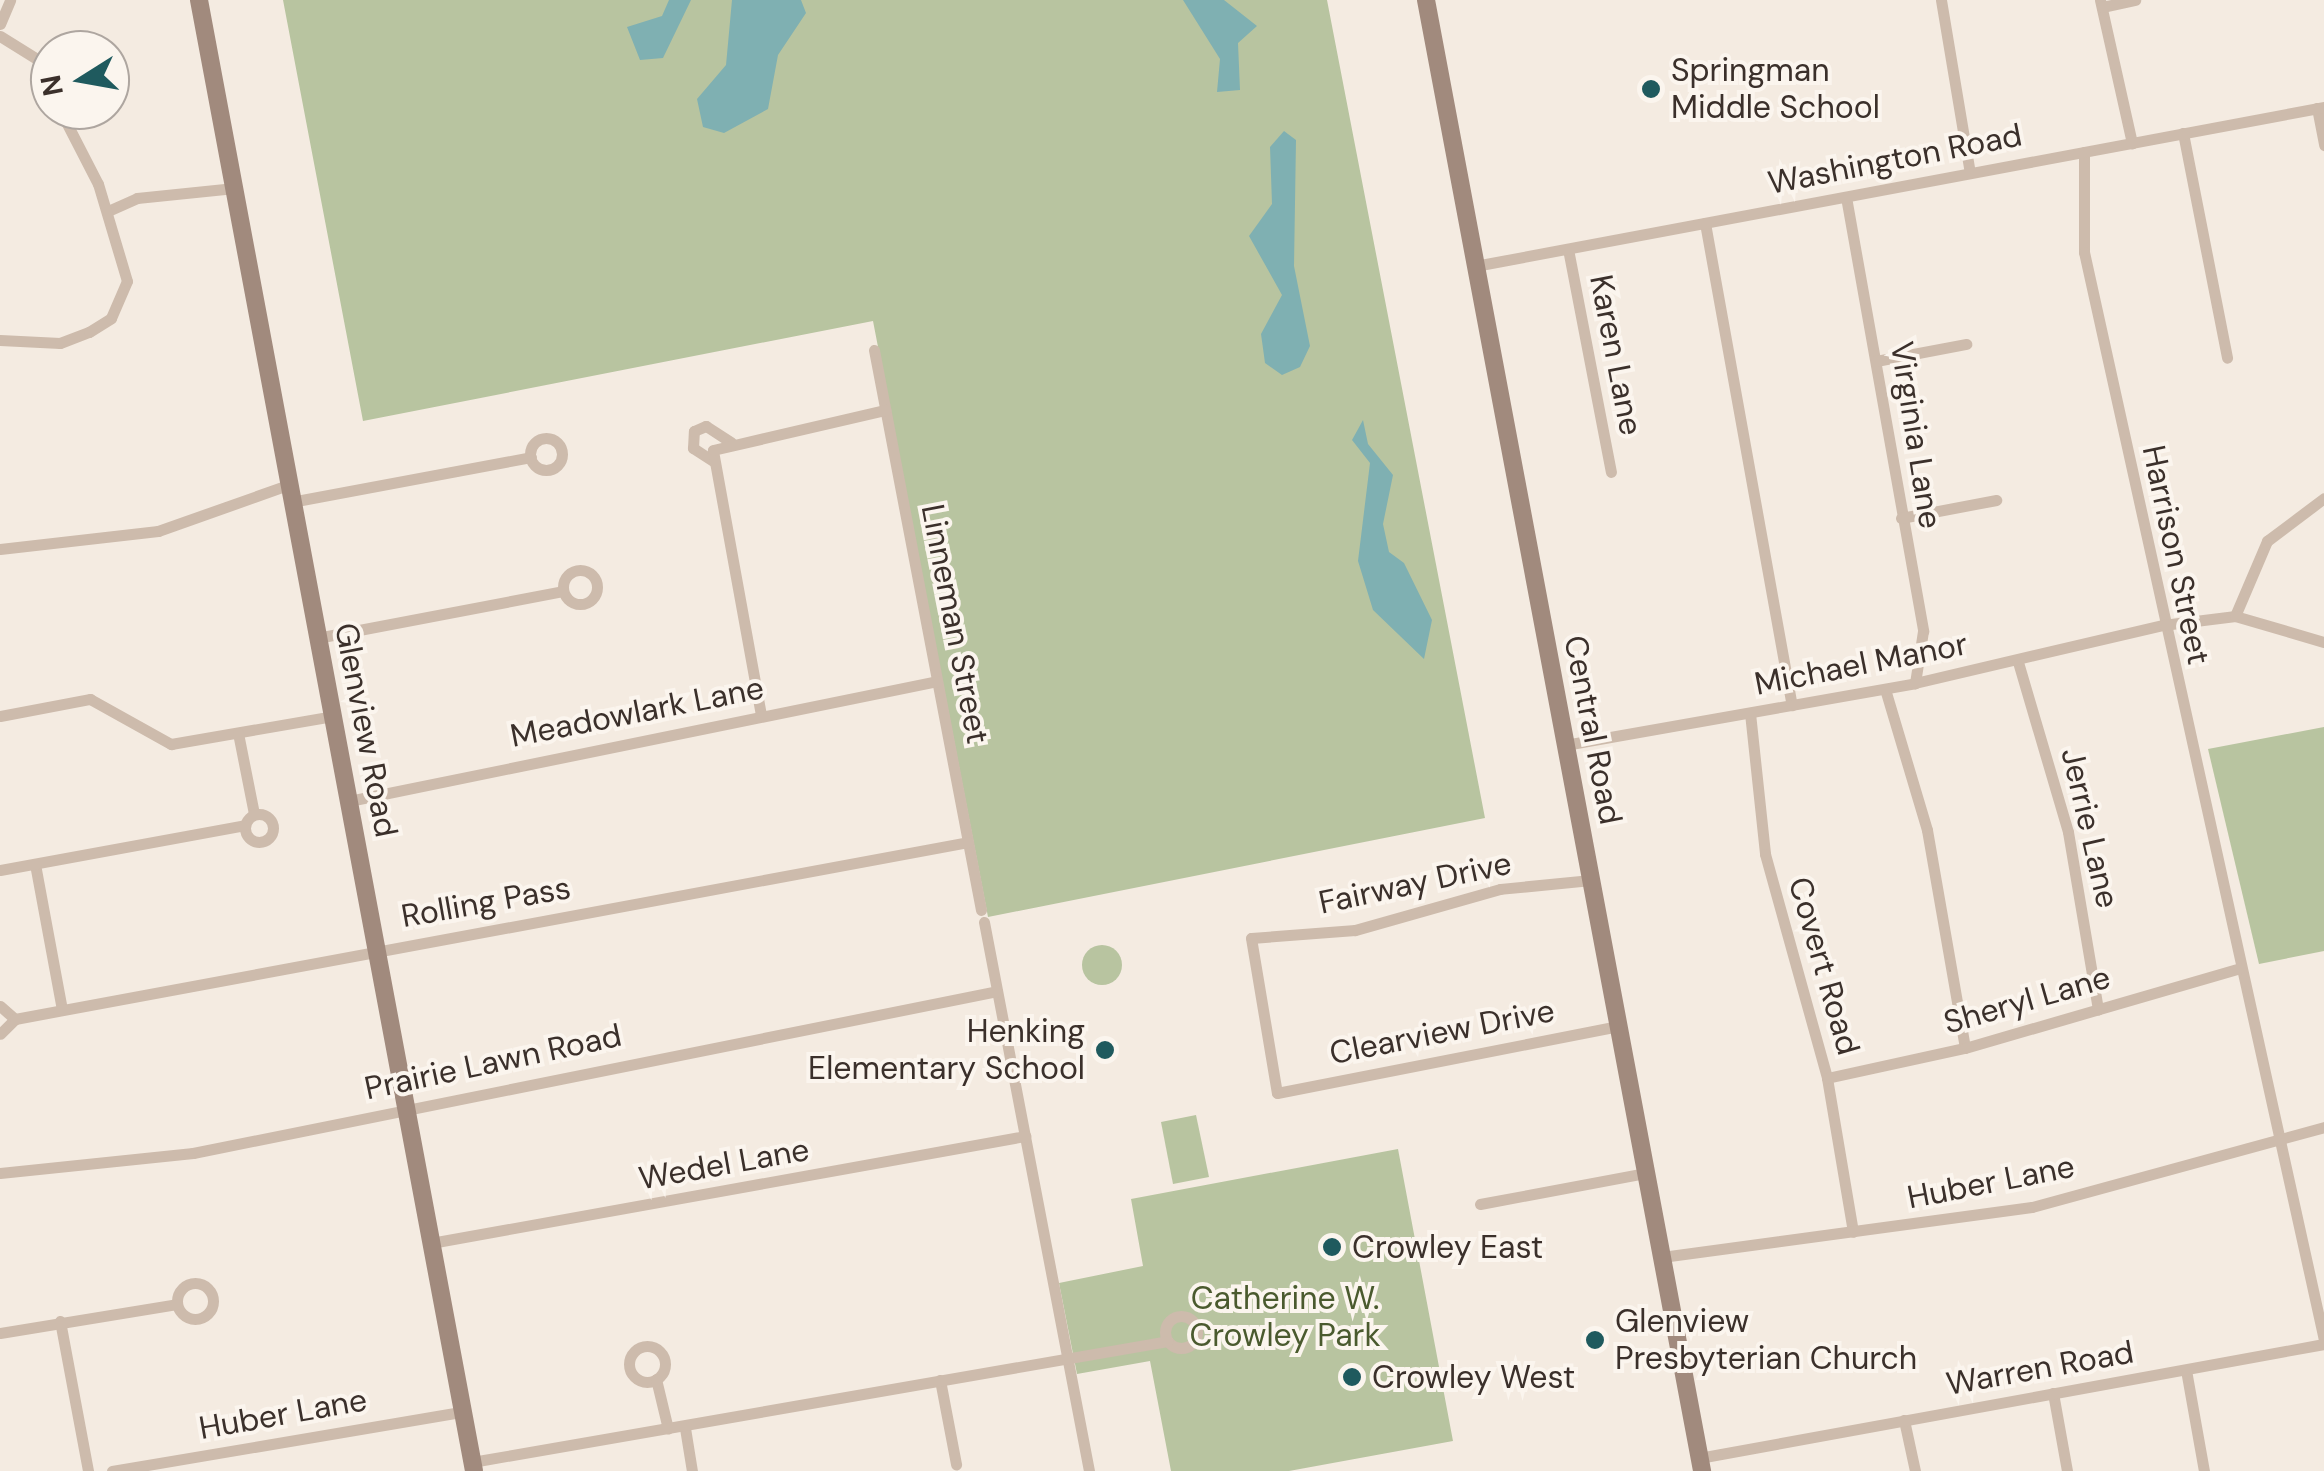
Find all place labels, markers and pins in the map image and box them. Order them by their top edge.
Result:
place label: Springman Middle School [1671,52,1880,127]
marker: Springman Middle School [1640,78,1662,100]
place label: Henking Elementary School [808,1013,1085,1088]
marker: Henking Elementary School [1094,1039,1116,1061]
place label: Crowley East [1352,1228,1543,1266]
marker: Crowley East [1321,1236,1343,1258]
place label: Glenview Presbyterian Church [1615,1303,1917,1378]
marker: Glenview Presbyterian Church [1584,1329,1606,1351]
place label: Crowley West [1372,1358,1575,1396]
marker: Crowley West [1341,1366,1363,1388]

